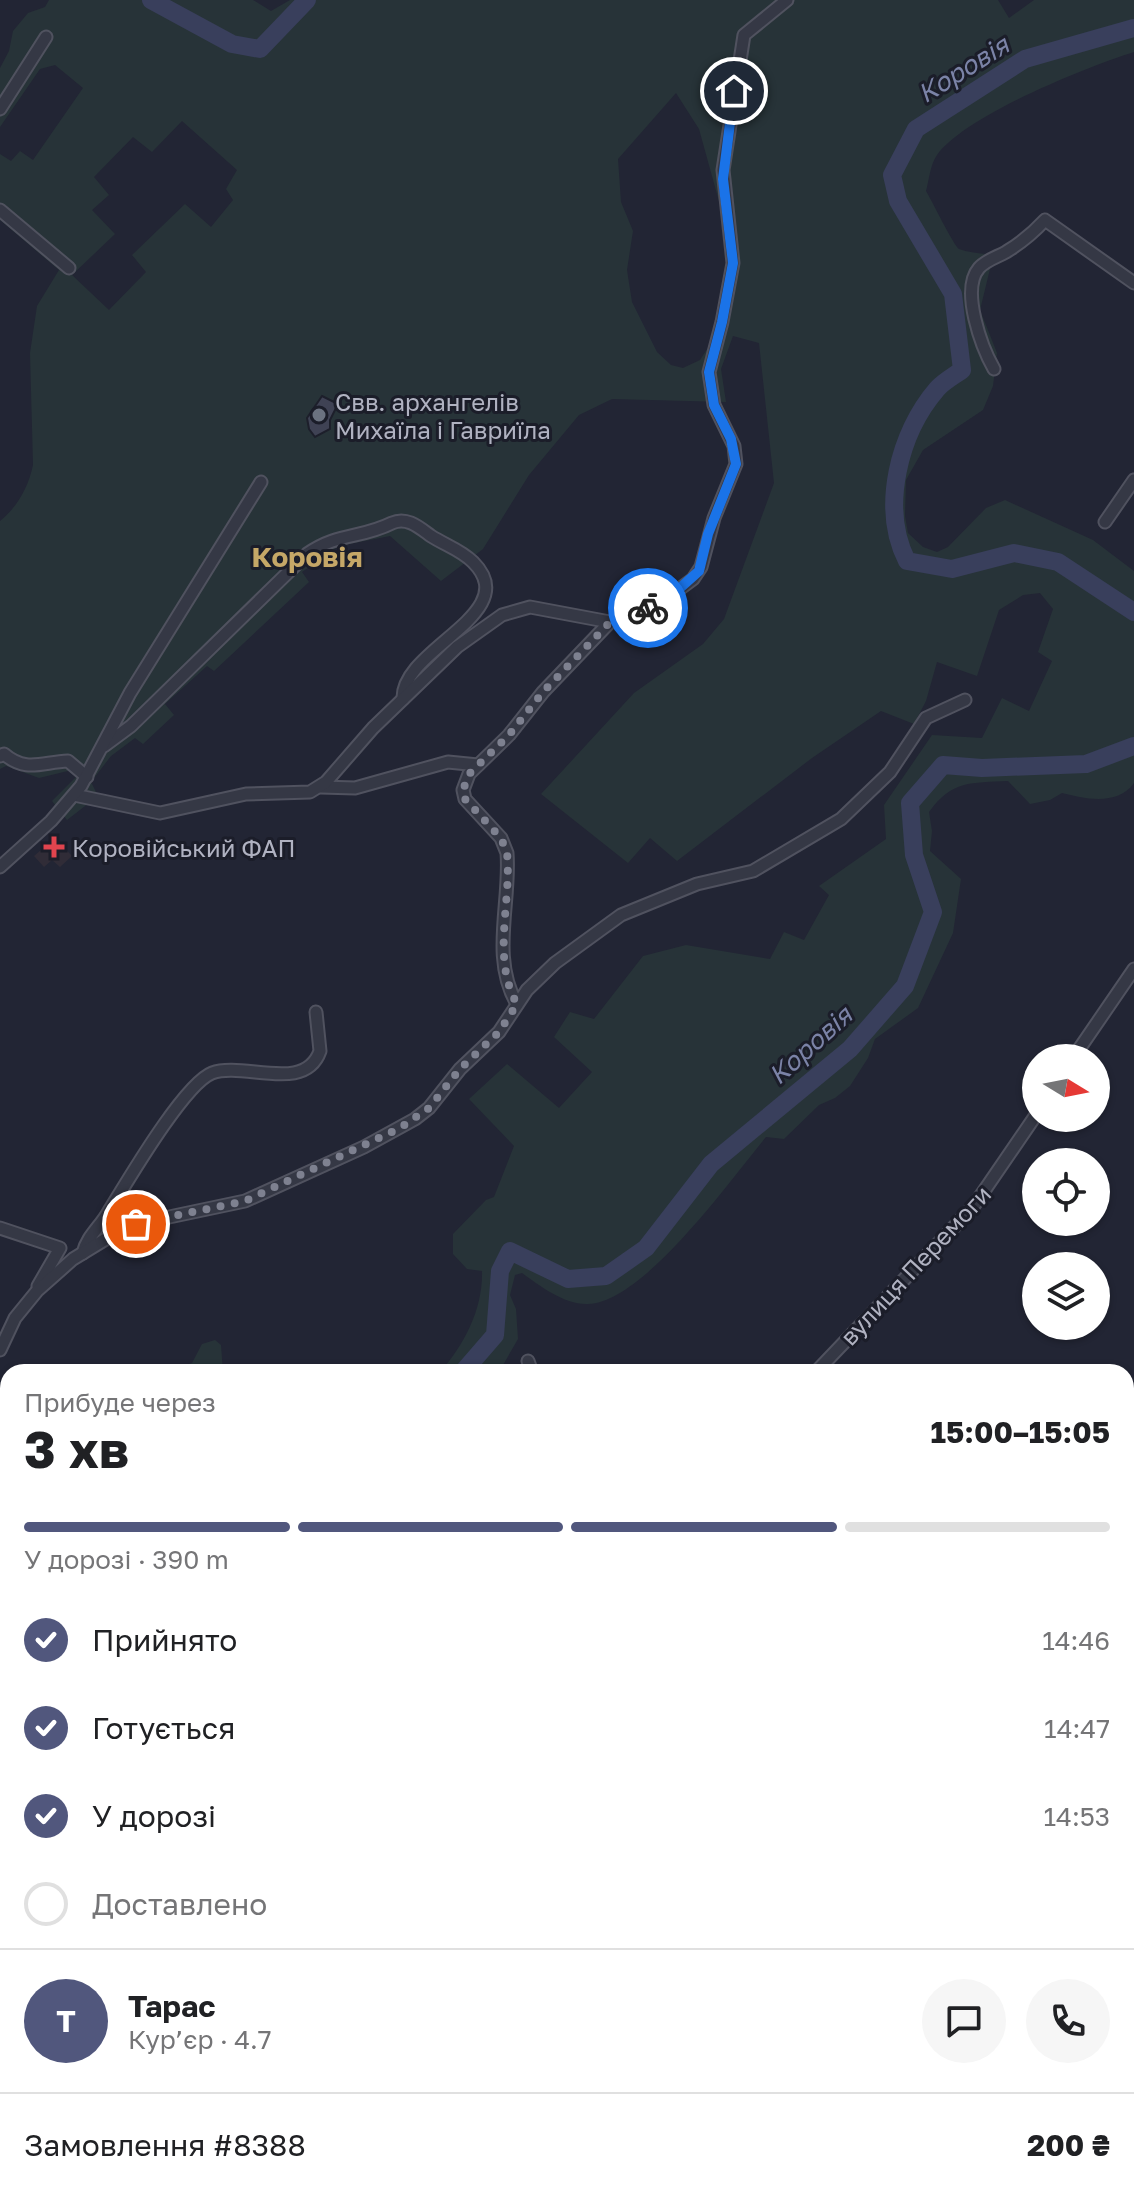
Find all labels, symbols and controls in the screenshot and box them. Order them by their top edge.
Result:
water label: Коровія [912,28,1016,109]
pin [700,57,768,125]
icon: home [712,69,756,113]
place label: Свв. архангелів Михаїла і Гавриїла [335,387,551,444]
marker: Свв. архангелів Михаїла і Гавриїла [310,406,328,424]
district label: Коровія [251,540,363,573]
courier [608,568,688,648]
icon: bike [626,586,670,630]
place label: Коровійський ФАП [72,833,296,862]
marker: Коровійський ФАП [43,836,65,858]
water label: Коровія [762,998,860,1090]
north arrow [1022,1044,1110,1132]
map controls [1022,1044,1110,1340]
button: locate [1022,1148,1110,1236]
street label: вулиця Перемоги [834,1179,996,1351]
pin [102,1190,170,1258]
icon: bag [114,1202,158,1246]
button: layers [1022,1252,1110,1340]
text: Прибуде через [24,1387,216,1418]
text: 15:00–15:05 [931,1414,1110,1450]
text: 3 хв [24,1417,129,1479]
text: У дорозі · 390 m [24,1544,229,1575]
icon: check [24,1618,68,1662]
text: Прийнято [92,1622,237,1658]
text: 14:46 [1042,1625,1110,1656]
icon: check [24,1706,68,1750]
text: Готується [92,1710,235,1746]
text: 14:47 [1044,1713,1110,1744]
icon: check [24,1794,68,1838]
text: У дорозі [92,1798,216,1834]
text: 14:53 [1043,1801,1110,1832]
text: Доставлено [92,1886,267,1922]
button: chat [922,1979,1006,2063]
button: phone [1026,1979,1110,2063]
text: Тарас [128,1988,216,2024]
text: Т [56,2003,76,2039]
text: Кур’єр · 4.7 [128,2024,272,2055]
text: Замовлення #8388 [24,2127,306,2163]
text: 200 ₴ [1027,2127,1110,2163]

